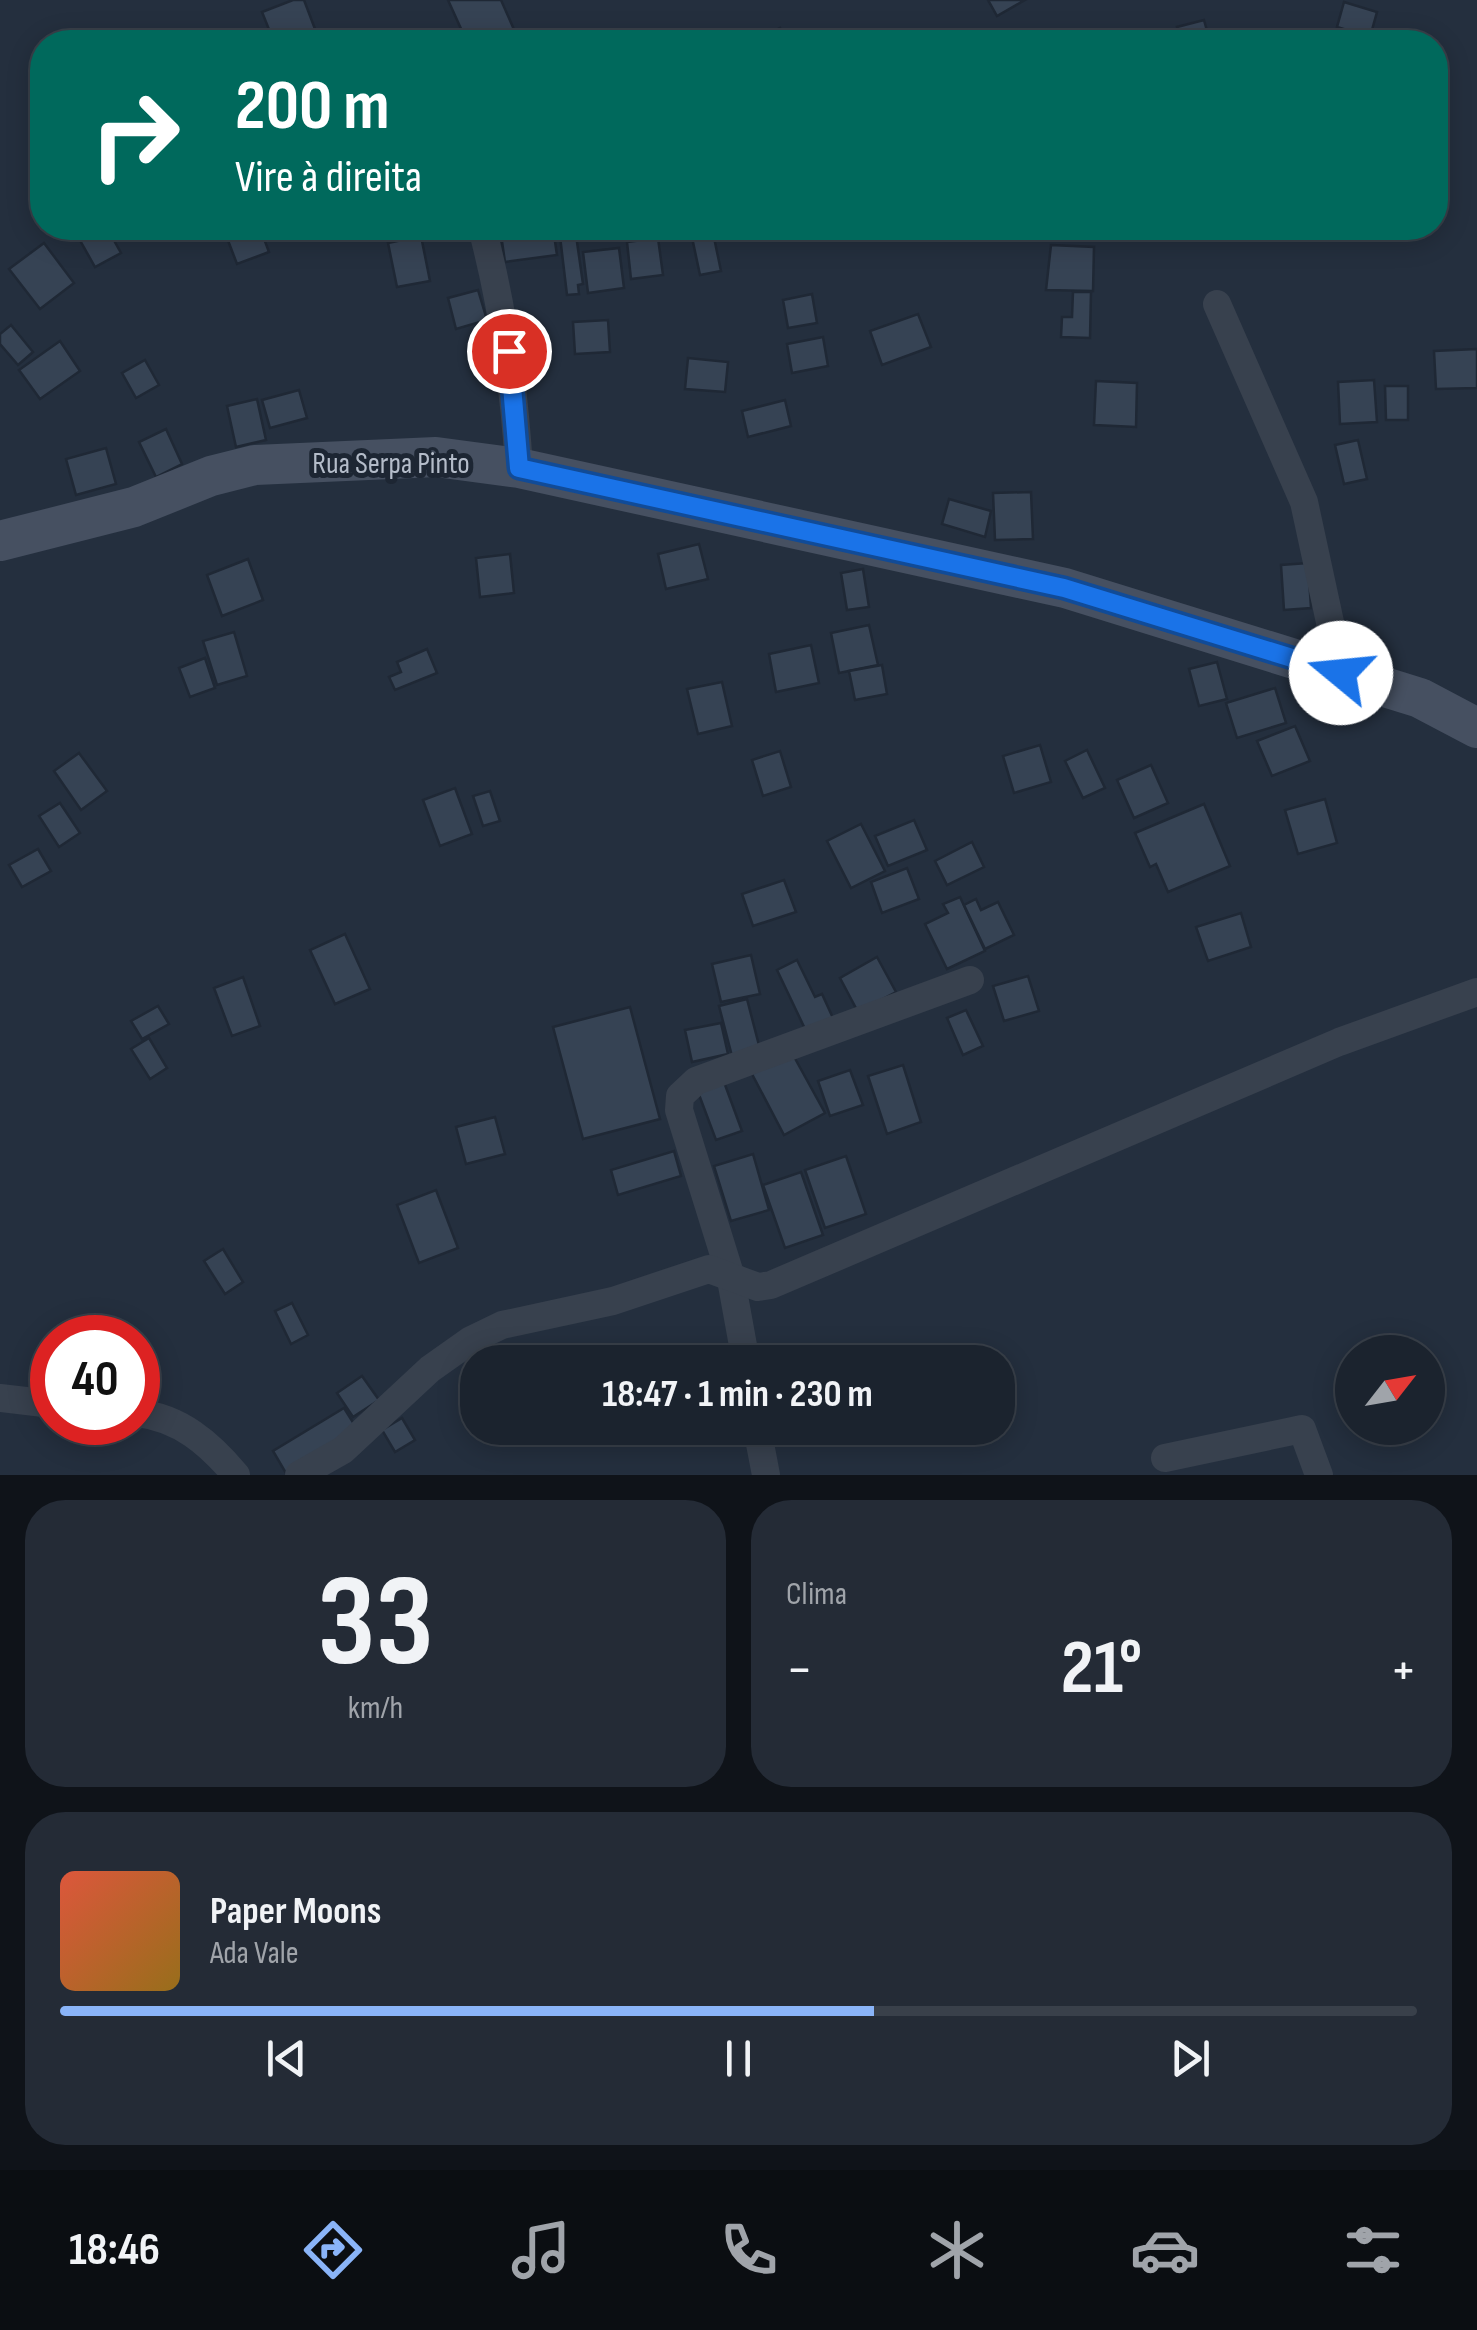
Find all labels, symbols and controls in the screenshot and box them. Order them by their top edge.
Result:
text: 200 m [235,65,390,149]
icon: right [70,70,200,200]
text: Vire à direita [235,150,422,205]
pin [467,309,552,394]
icon: arrive [482,324,537,379]
street label: Rua Serpa Pinto [312,446,470,482]
position arrow [1289,621,1393,725]
speed limit sign: 40 [30,1315,160,1445]
north arrow [1335,1335,1445,1445]
map controls [1335,1335,1445,1445]
text: 18:47 · 1 min · 230 m [602,1372,873,1417]
text: 33 [317,1546,434,1702]
text: Clima [786,1575,847,1614]
text: 21° [1061,1624,1142,1715]
text: − [786,1637,813,1704]
text: + [1390,1637,1417,1704]
text: km/h [348,1689,403,1728]
text: Paper Moons [210,1889,381,1934]
text: Ada Vale [210,1934,299,1973]
icon: previous [259,2031,314,2086]
icon: pause [711,2031,766,2086]
icon: next [1163,2031,1218,2086]
icon: directions [298,2215,368,2285]
icon: music [506,2215,576,2285]
icon: phone [714,2215,784,2285]
icon: climate [922,2215,992,2285]
icon: car [1130,2215,1200,2285]
icon: filters [1338,2215,1408,2285]
text: 18:46 [69,2223,160,2278]

